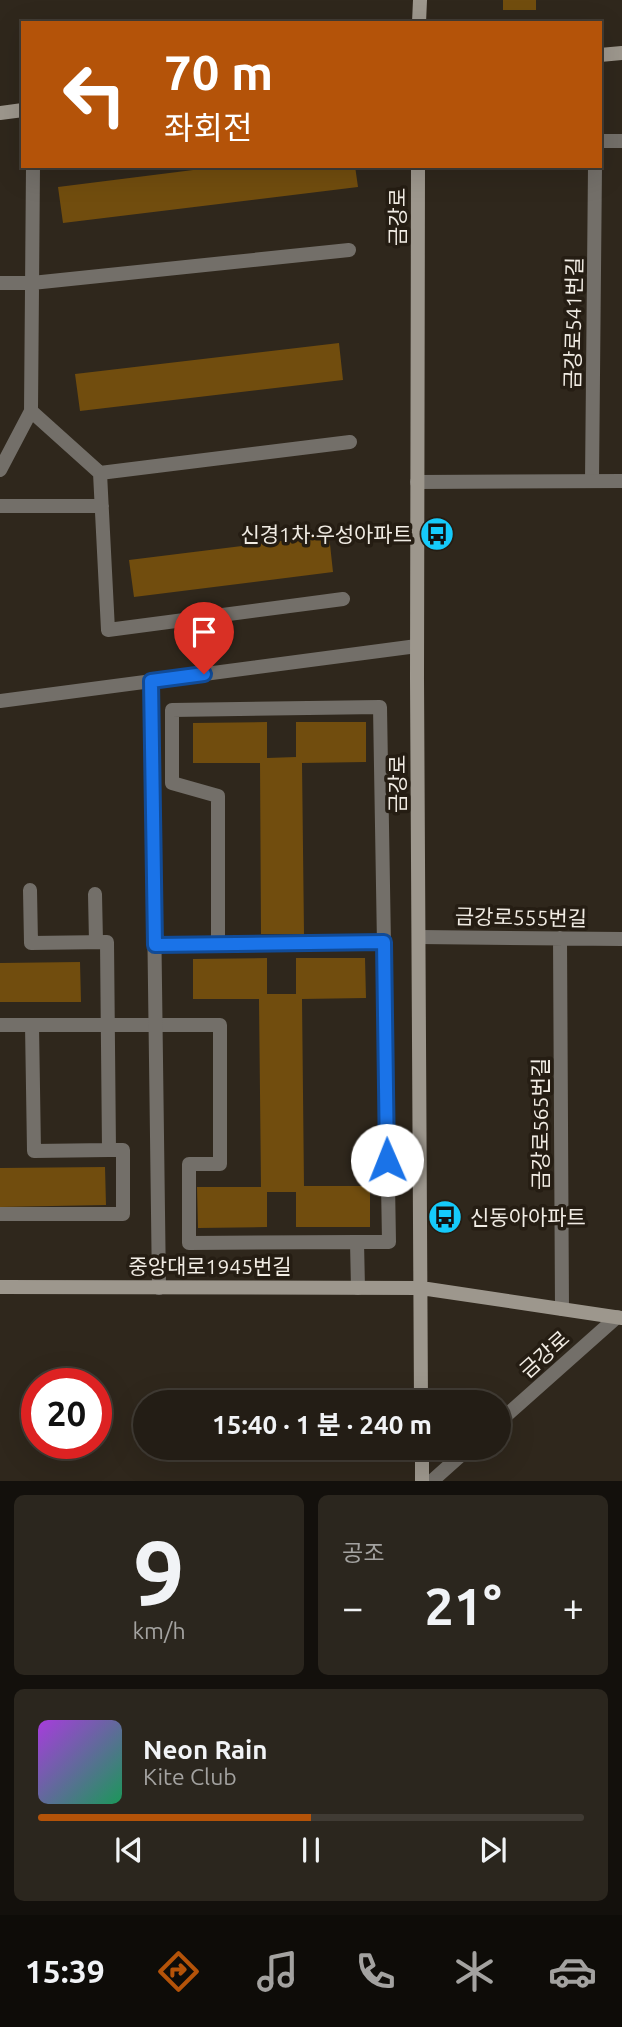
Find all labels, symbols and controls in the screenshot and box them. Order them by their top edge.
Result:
text: 70 m [164,44,273,99]
icon: left [49,49,140,140]
text: 좌회전 [164,109,252,145]
street label: 금강로 [385,188,409,246]
street label: 금강로541번길 [560,257,586,389]
bus stop icon: 신경1차·우성아파트 [418,515,456,553]
place label: 신경1차·우성아파트 [240,522,412,546]
pin [174,602,234,674]
icon: arrive [185,613,223,651]
street label: 금강로 [385,755,409,813]
street label: 금강로555번길 [455,904,587,930]
street label: 금강로565번길 [528,1058,552,1190]
position arrow [350,1123,424,1197]
bus stop icon: 신동아아파트 [426,1198,464,1236]
place label: 신동아아파트 [470,1205,586,1229]
street label: 중앙대로1945번길 [128,1254,292,1278]
street label: 금강로 [514,1326,574,1382]
speed limit sign: 20 [21,1368,112,1459]
text: 15:40 · 1 분 · 240 m [212,1410,432,1439]
text: 9 [133,1521,185,1623]
text: 공조 [342,1540,384,1565]
text: 21° [424,1577,502,1635]
text: − [342,1586,363,1628]
text: + [563,1586,584,1628]
text: km/h [132,1618,186,1643]
text: Neon Rain [143,1735,268,1764]
text: Kite Club [143,1764,237,1789]
icon: previous [110,1831,148,1869]
icon: pause [292,1831,330,1869]
icon: next [474,1831,512,1869]
icon: directions [154,1947,203,1996]
icon: music [253,1947,302,1996]
icon: phone [351,1947,400,1996]
icon: climate [450,1947,499,1996]
icon: car [548,1947,597,1996]
text: 15:39 [25,1953,105,1989]

